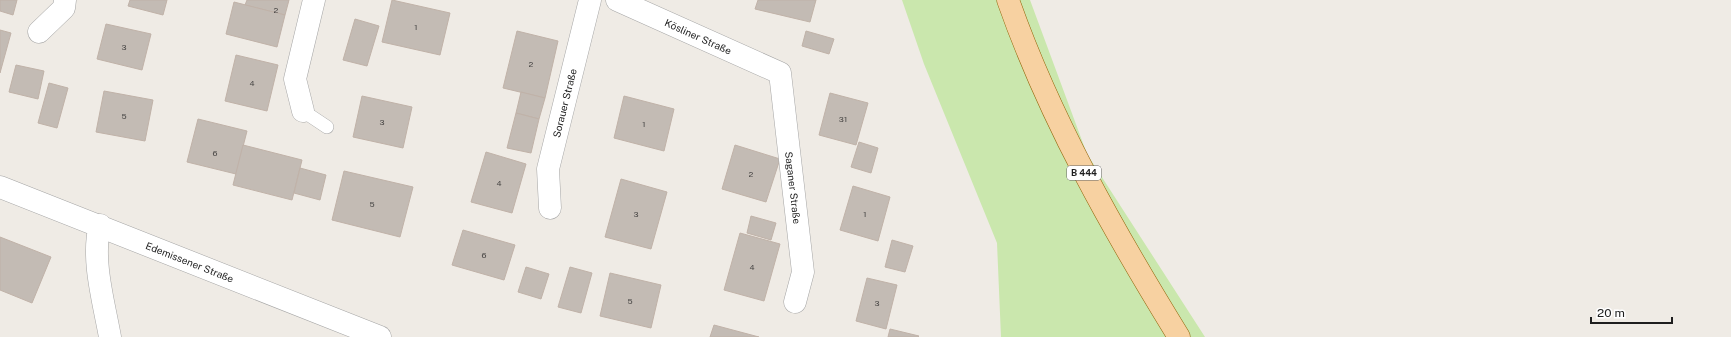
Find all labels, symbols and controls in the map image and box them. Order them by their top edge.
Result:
house number: 2 [274,5,279,15]
street label: Kösliner Straße [663,16,734,57]
house number: 1 [414,22,418,32]
house number: 3 [121,42,127,52]
house number: 2 [529,59,534,69]
street label: Sorauer Straße [550,67,579,139]
house number: 4 [249,78,255,88]
house number: 5 [121,111,127,121]
house number: 31 [839,114,847,124]
house number: 3 [379,117,385,127]
house number: 1 [642,119,646,129]
house number: 6 [213,148,218,158]
street label: Saganer Straße [783,151,803,225]
road number: B 444 [1067,166,1101,180]
house number: 2 [749,169,754,179]
house number: 4 [496,178,502,188]
house number: 5 [369,199,375,209]
house number: 3 [633,209,639,219]
house number: 1 [863,209,867,219]
street label: Edemissener Straße [144,239,236,285]
house number: 6 [482,250,487,260]
house number: 4 [749,262,755,272]
house number: 5 [627,296,633,306]
house number: 3 [874,298,880,308]
scale bar [1591,299,1672,325]
text: 20 m [1597,306,1625,320]

